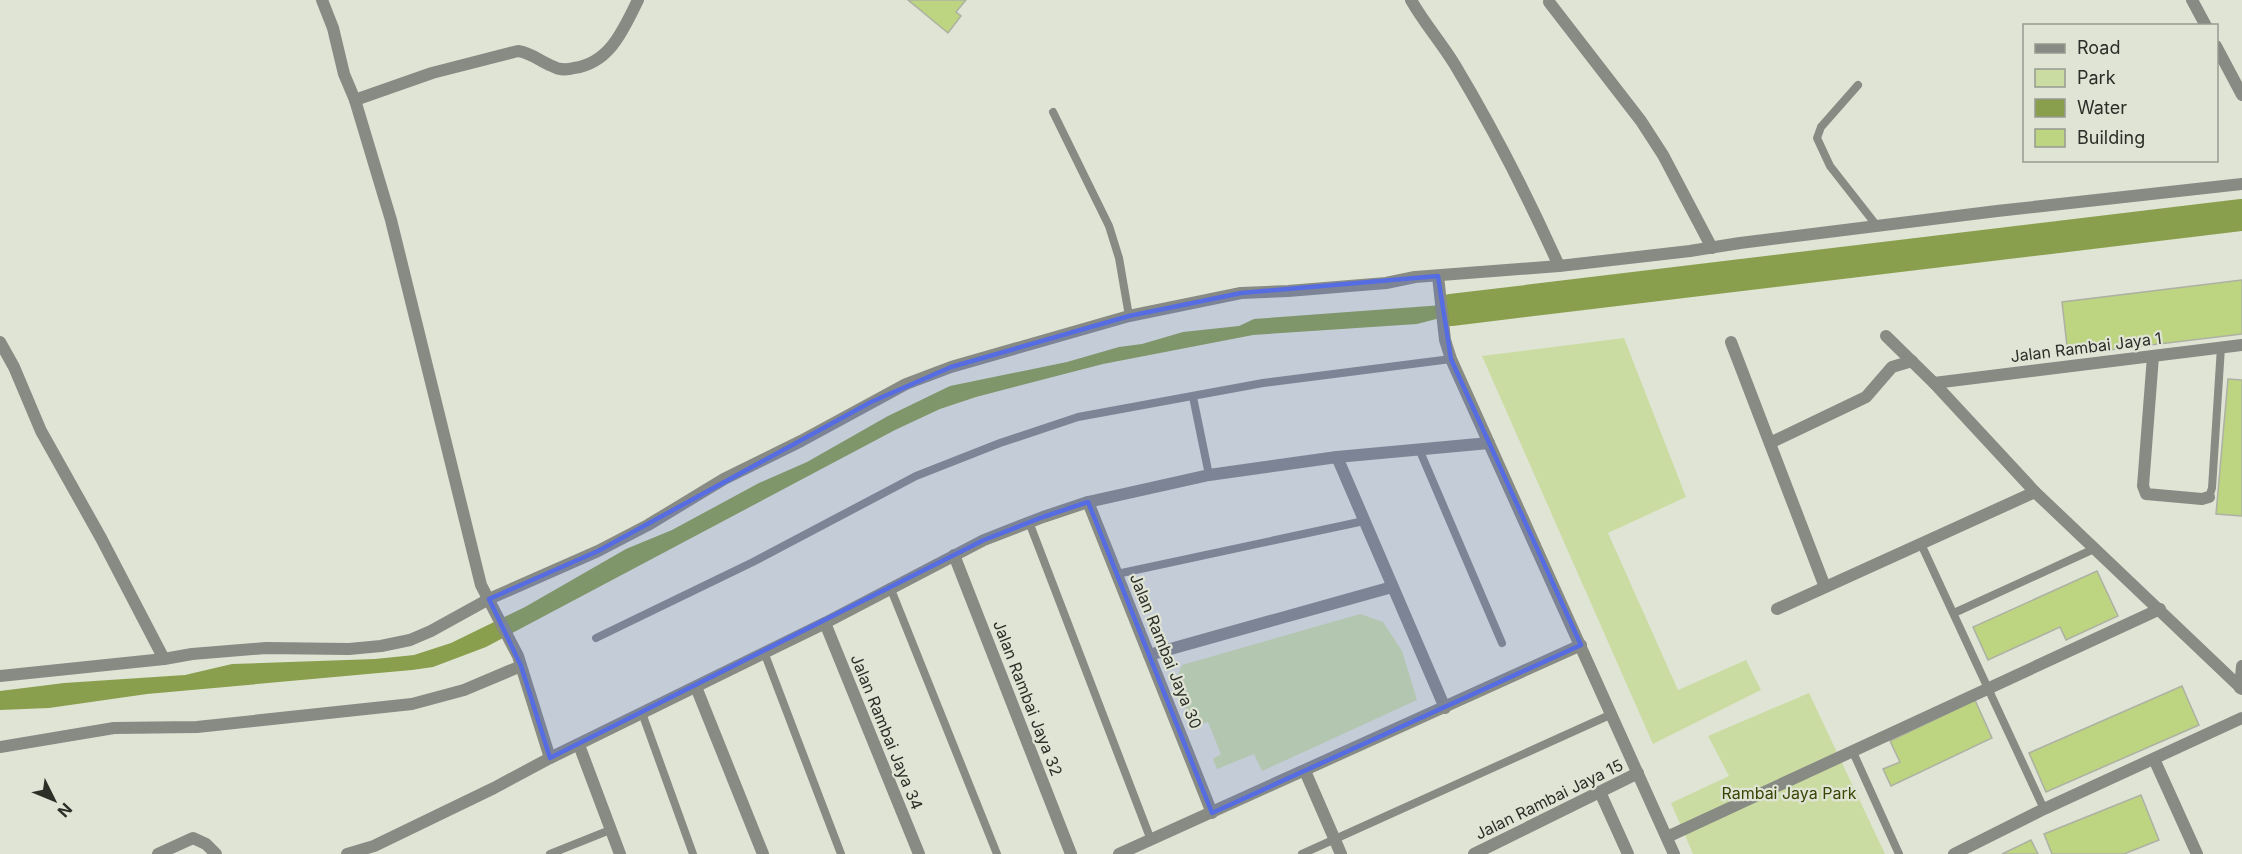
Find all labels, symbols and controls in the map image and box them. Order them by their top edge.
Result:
legend [2023,24,2218,162]
text: Road [2077,37,2120,58]
text: Park [2077,67,2116,88]
text: Water [2077,97,2127,118]
text: Building [2077,127,2145,148]
street label: Jalan Rambai Jaya 1 [2009,328,2163,366]
street label: Jalan Rambai Jaya 30 [1126,570,1206,732]
street label: Jalan Rambai Jaya 32 [989,617,1067,779]
street label: Jalan Rambai Jaya 34 [847,651,927,813]
street label: Jalan Rambai Jaya 15 [1472,755,1626,843]
north arrow [24,770,84,830]
park label: Rambai Jaya Park [1721,783,1857,803]
text: N [53,799,76,822]

